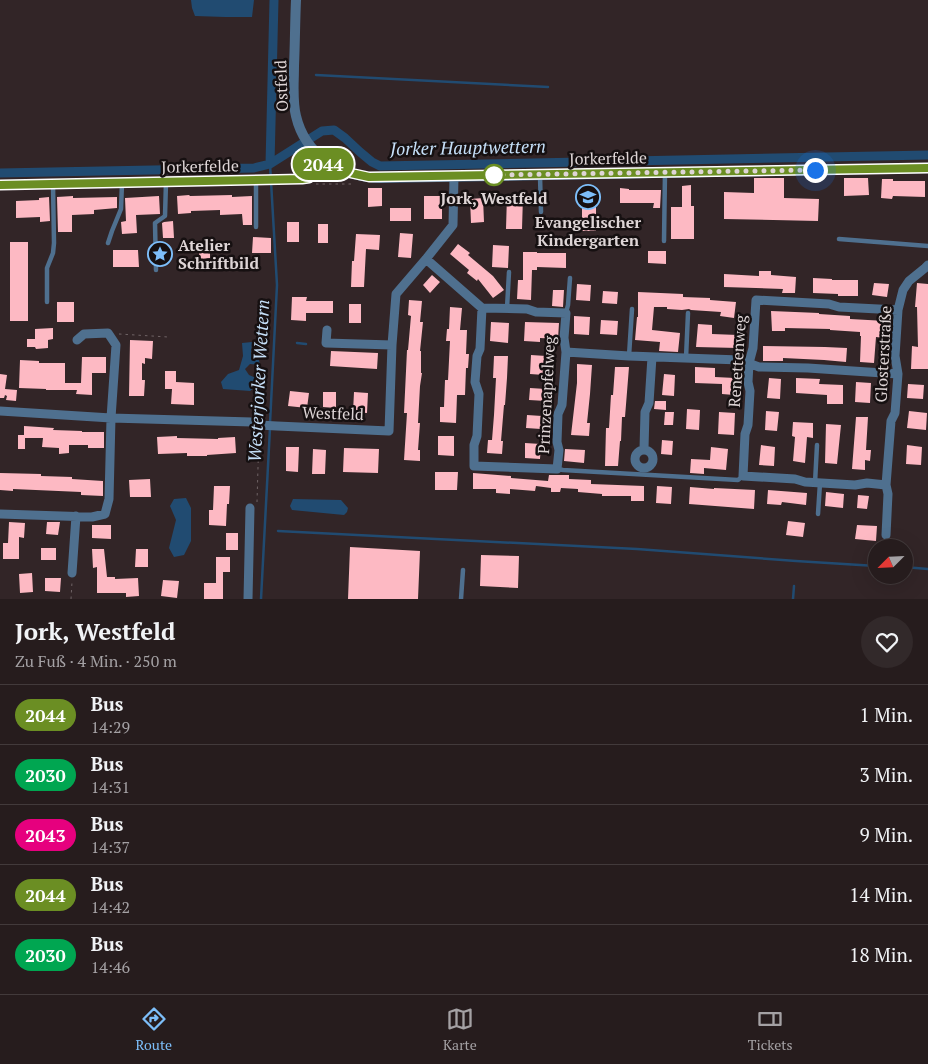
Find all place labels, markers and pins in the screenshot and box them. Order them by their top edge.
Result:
marker: Jork, Westfeld [483,164,505,186]
school or university icon: Evangelischer Kindergarten [575,184,601,210]
place label: Jork, Westfeld [441,187,548,209]
place label: Evangelischer Kindergarten [535,211,641,251]
place label: Atelier Schriftbild [178,234,259,274]
place icon: Atelier Schriftbild [147,241,173,267]

